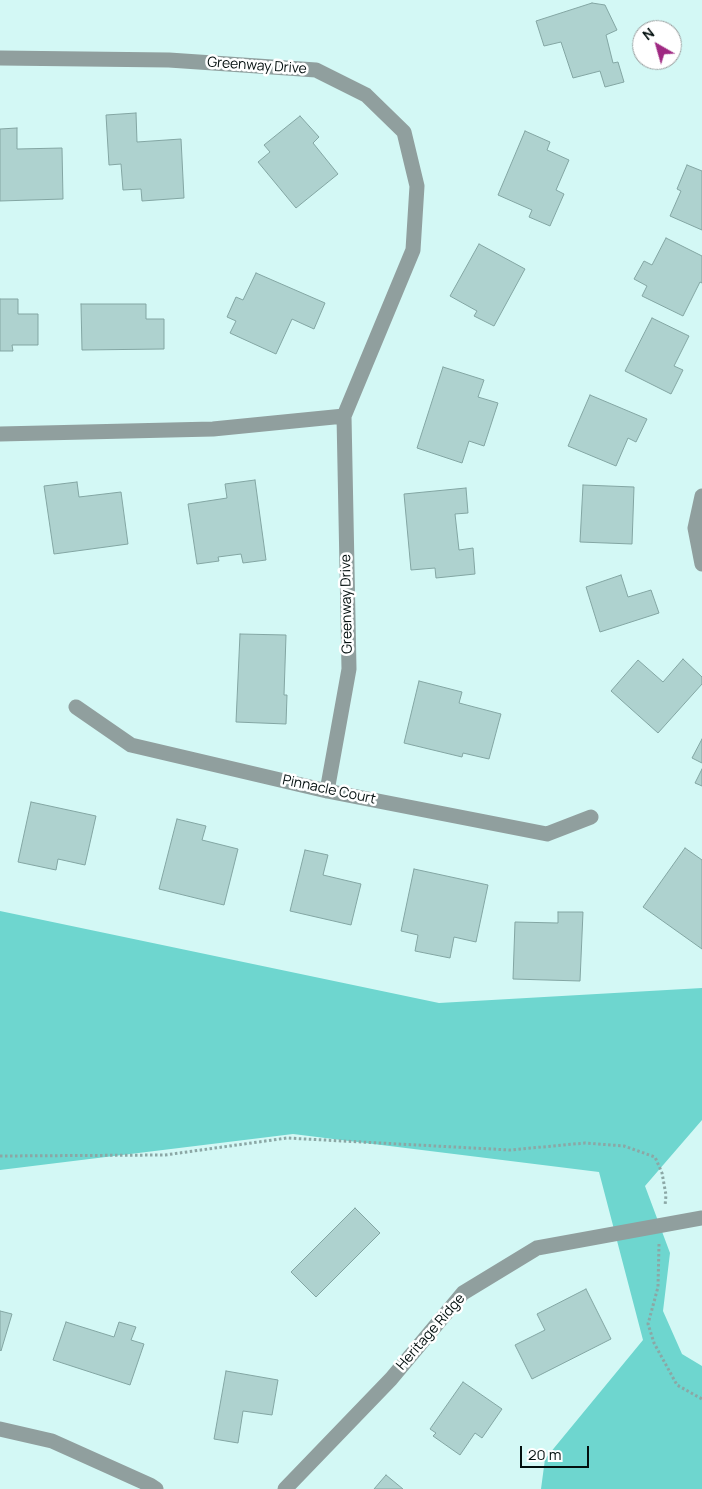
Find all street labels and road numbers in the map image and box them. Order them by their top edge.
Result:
street label: Greenway Drive [207,54,307,78]
street label: Greenway Drive [338,554,356,654]
street label: Pinnacle Court [281,772,377,808]
street label: Heritage Ridge [393,1290,469,1374]

